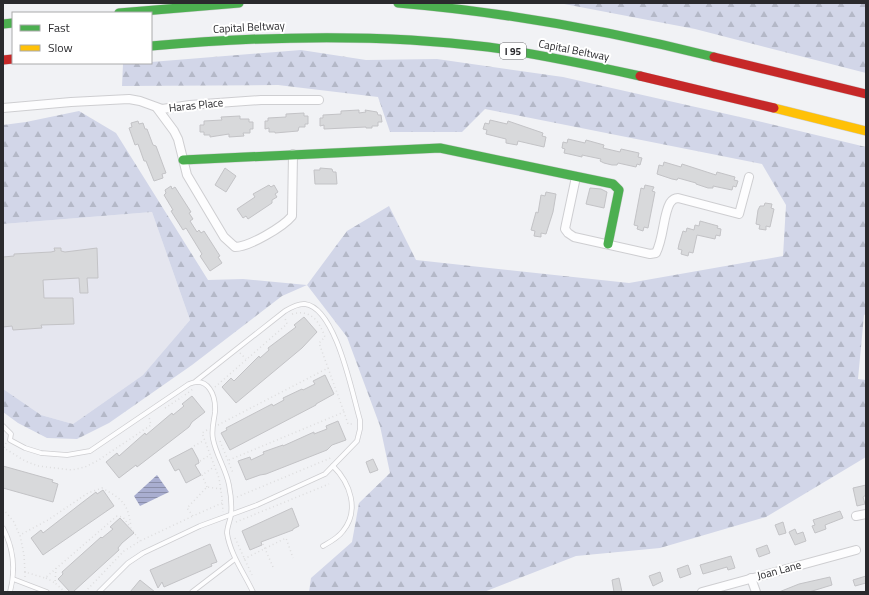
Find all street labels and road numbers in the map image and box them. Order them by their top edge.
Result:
street label: Capital Beltway [213,17,286,37]
street label: Capital Beltway [537,35,611,65]
road number: I 95 [500,43,526,59]
street label: Haras Place [168,94,224,116]
street label: Joan Lane [755,556,803,584]

